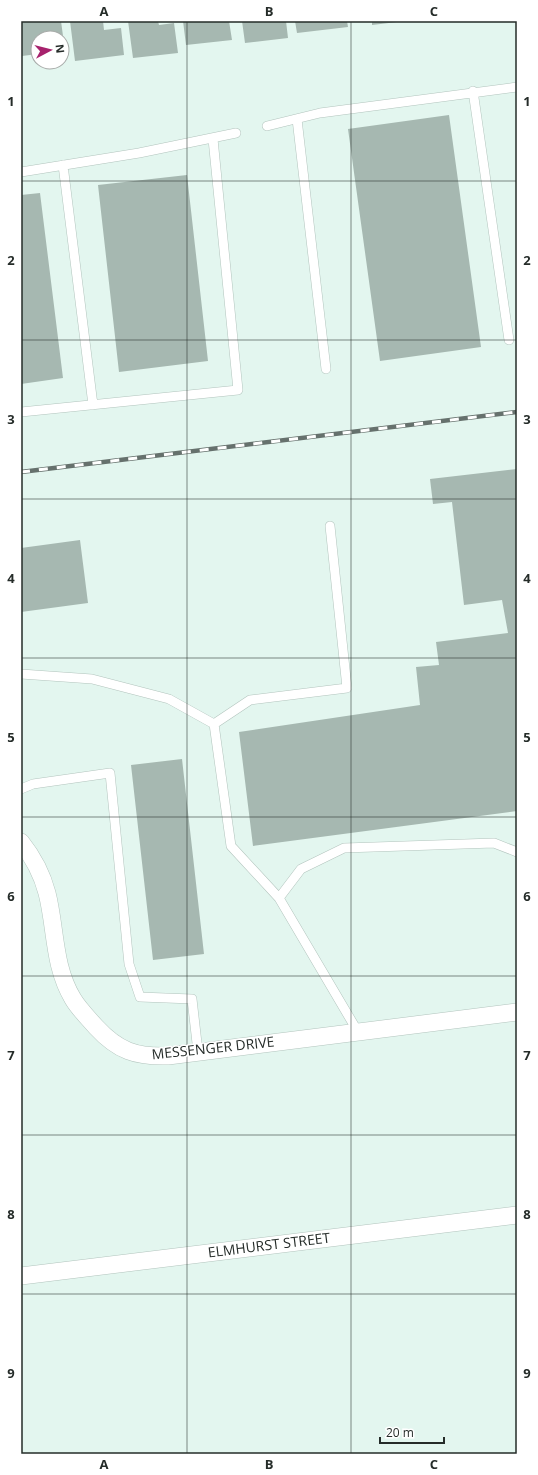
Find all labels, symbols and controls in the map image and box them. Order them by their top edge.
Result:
text: A [100,2,109,20]
text: B [265,2,274,20]
text: C [430,2,438,20]
north arrow [30,30,70,70]
text: N [52,43,68,54]
text: 1 [7,92,15,110]
text: 1 [523,92,531,110]
text: 2 [7,251,15,269]
text: 2 [523,251,531,269]
text: 3 [7,410,15,428]
text: 3 [523,410,531,428]
text: 4 [7,569,15,587]
text: 4 [523,569,531,587]
text: 5 [7,728,15,746]
text: 5 [523,728,531,746]
text: 6 [7,887,15,905]
text: 6 [523,887,531,905]
street label: MESSENGER DRIVE [151,1032,275,1063]
text: 7 [7,1046,15,1064]
text: 7 [523,1046,531,1064]
text: 8 [7,1205,15,1223]
text: 8 [523,1205,531,1223]
street label: ELMHURST STREET [207,1228,332,1261]
text: 9 [7,1364,15,1382]
text: 9 [523,1364,531,1382]
scale bar [380,1419,444,1445]
text: 20 m [386,1424,414,1441]
text: A [100,1455,109,1473]
text: B [265,1455,274,1473]
text: C [430,1455,438,1473]

